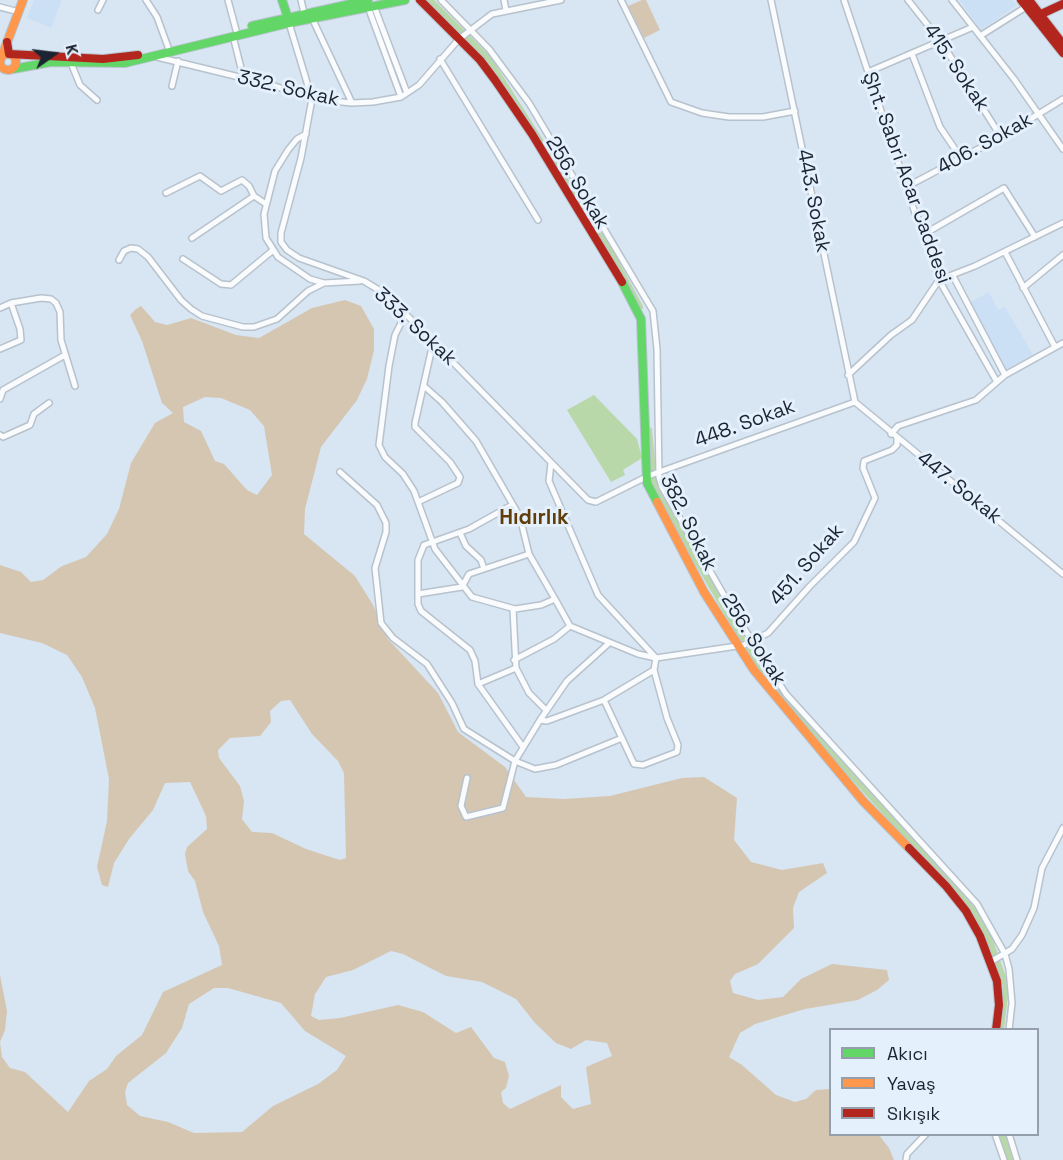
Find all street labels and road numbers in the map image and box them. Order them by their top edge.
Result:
street label: 415. Sokak [918,20,994,116]
street label: 332. Sokak [235,66,341,112]
street label: Şht. Sabri Acar Caddesi [856,69,956,287]
street label: 406. Sokak [933,108,1037,180]
street label: 256. Sokak [540,132,614,234]
street label: 443. Sokak [791,147,835,255]
street label: 333. Sokak [369,283,461,371]
street label: 448. Sokak [692,395,798,453]
street label: 447. Sokak [912,447,1006,529]
street label: 382. Sokak [654,471,722,575]
street label: 451. Sokak [765,519,849,611]
street label: 256. Sokak [715,590,791,690]

